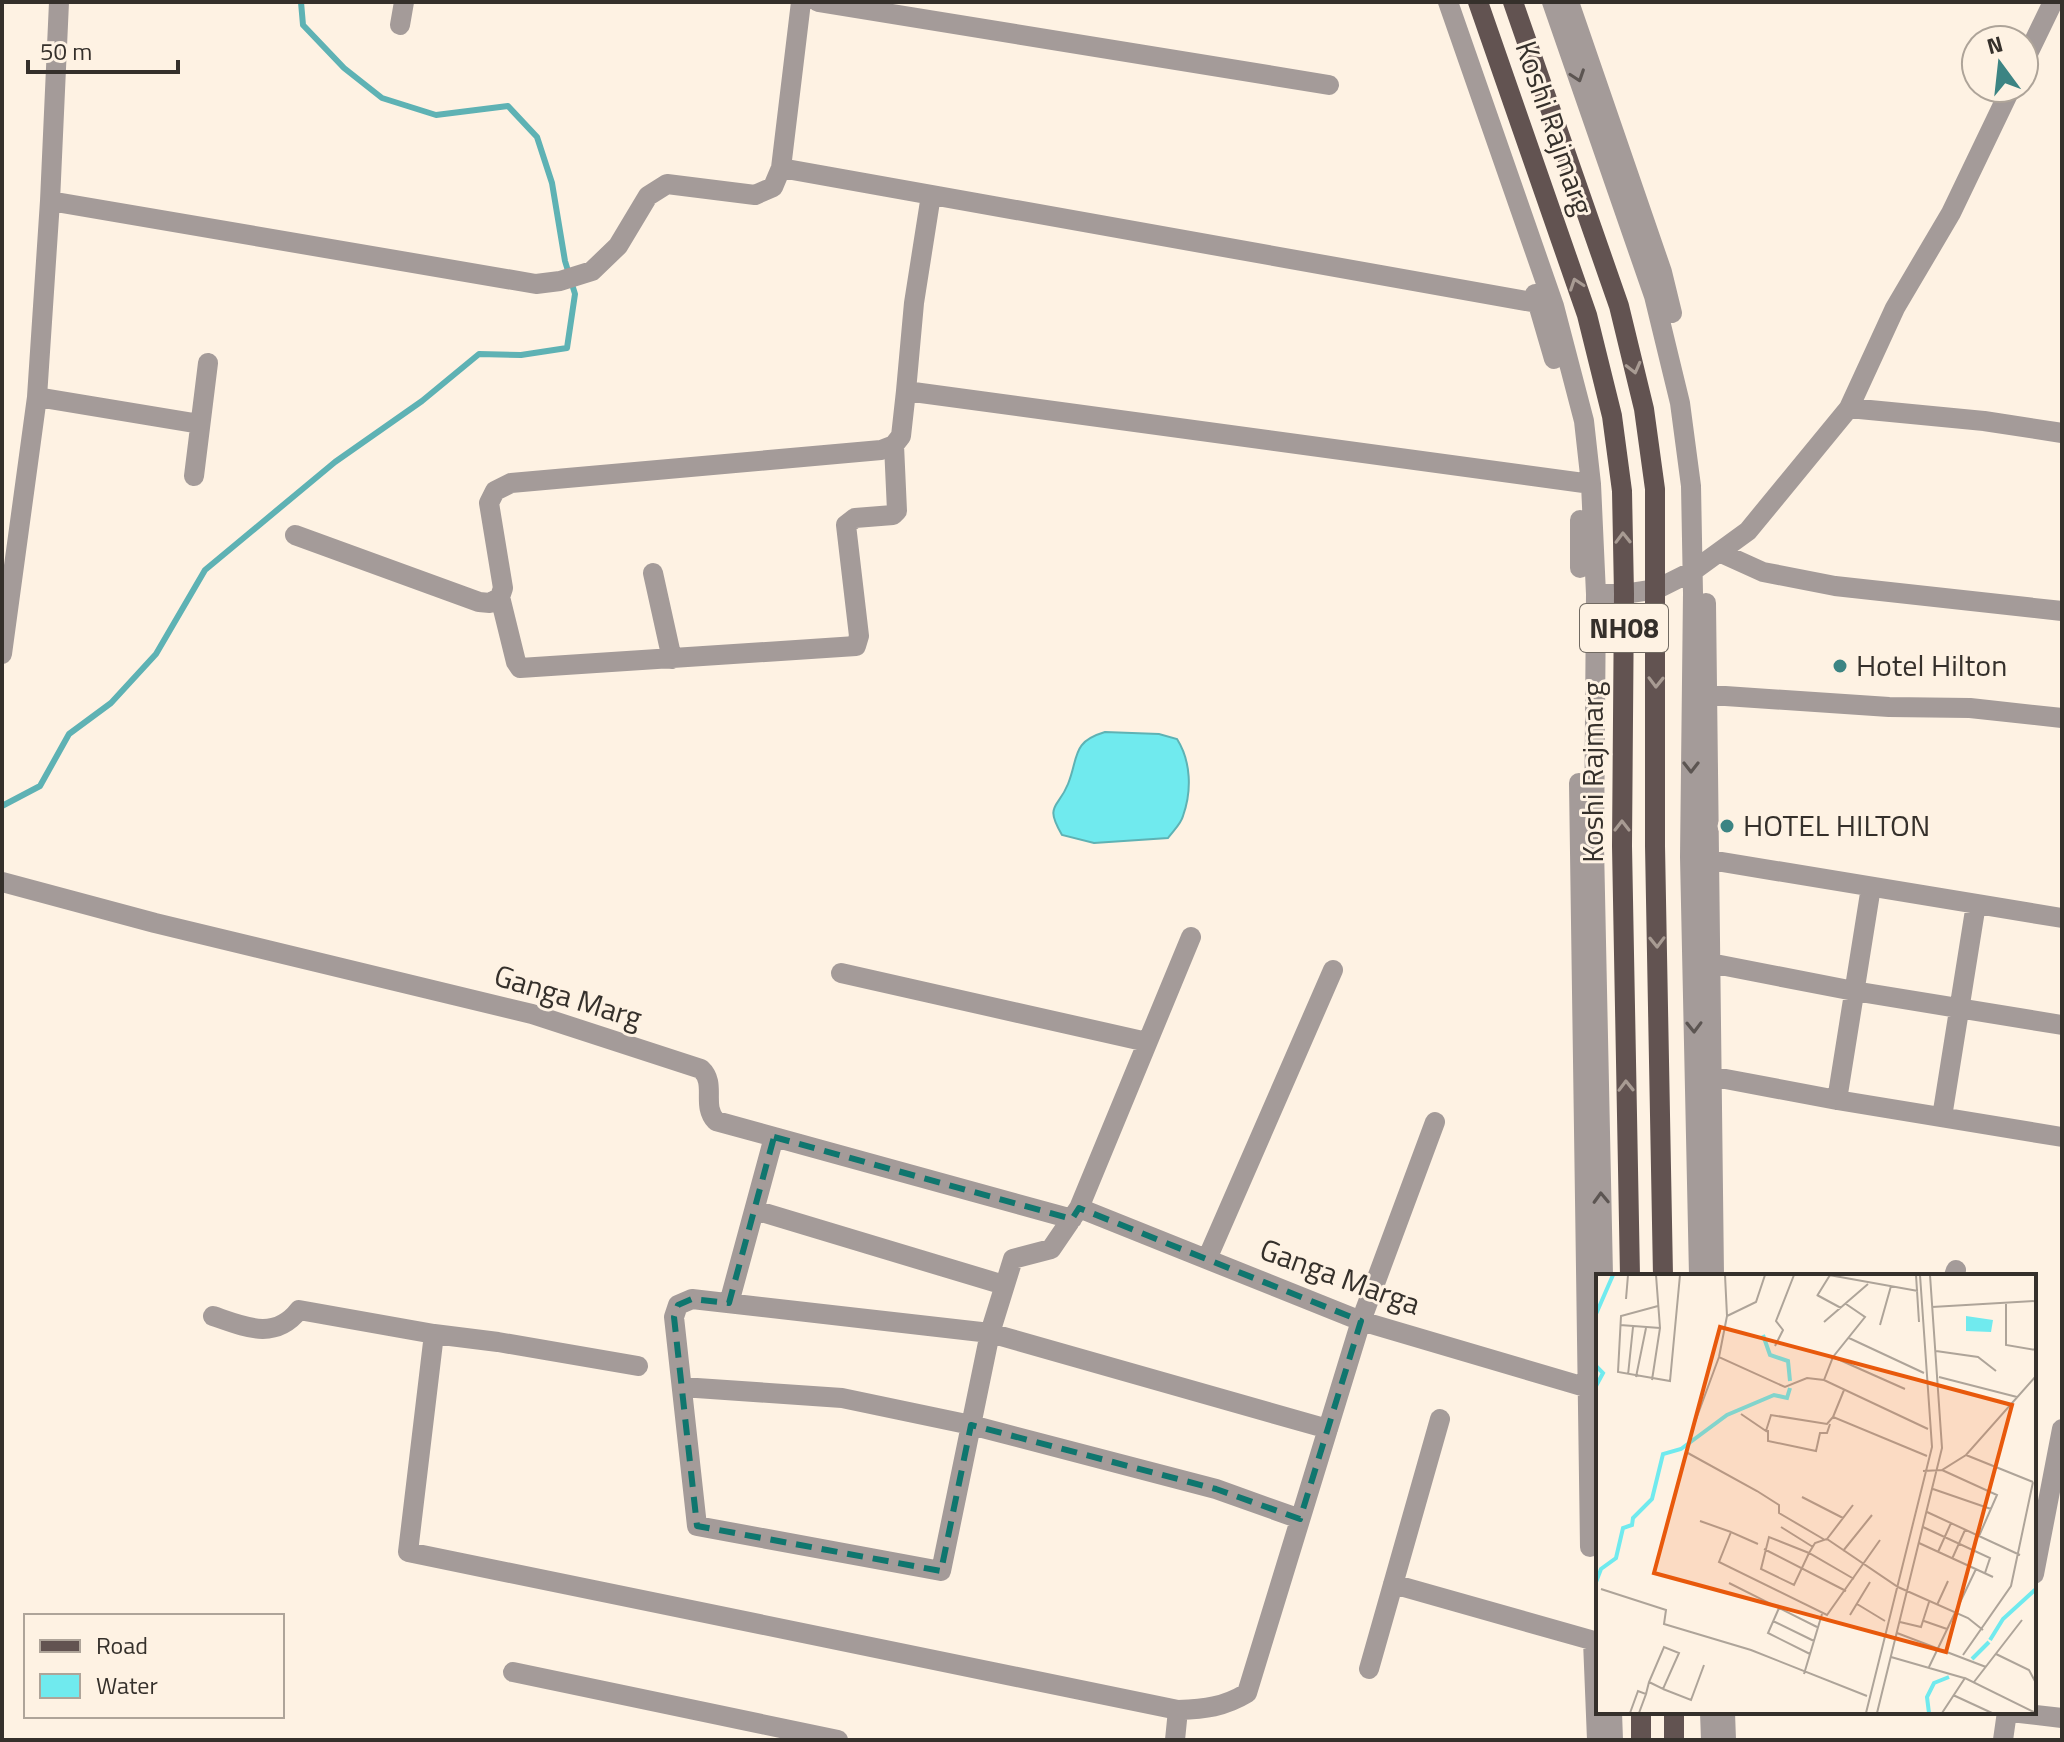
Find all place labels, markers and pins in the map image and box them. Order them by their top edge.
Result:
place label: Hotel Hilton [1856,642,2007,688]
marker: Hotel Hilton [1831,657,1849,675]
place label: HOTEL HILTON [1743,802,1930,848]
marker: HOTEL HILTON [1718,817,1736,835]

